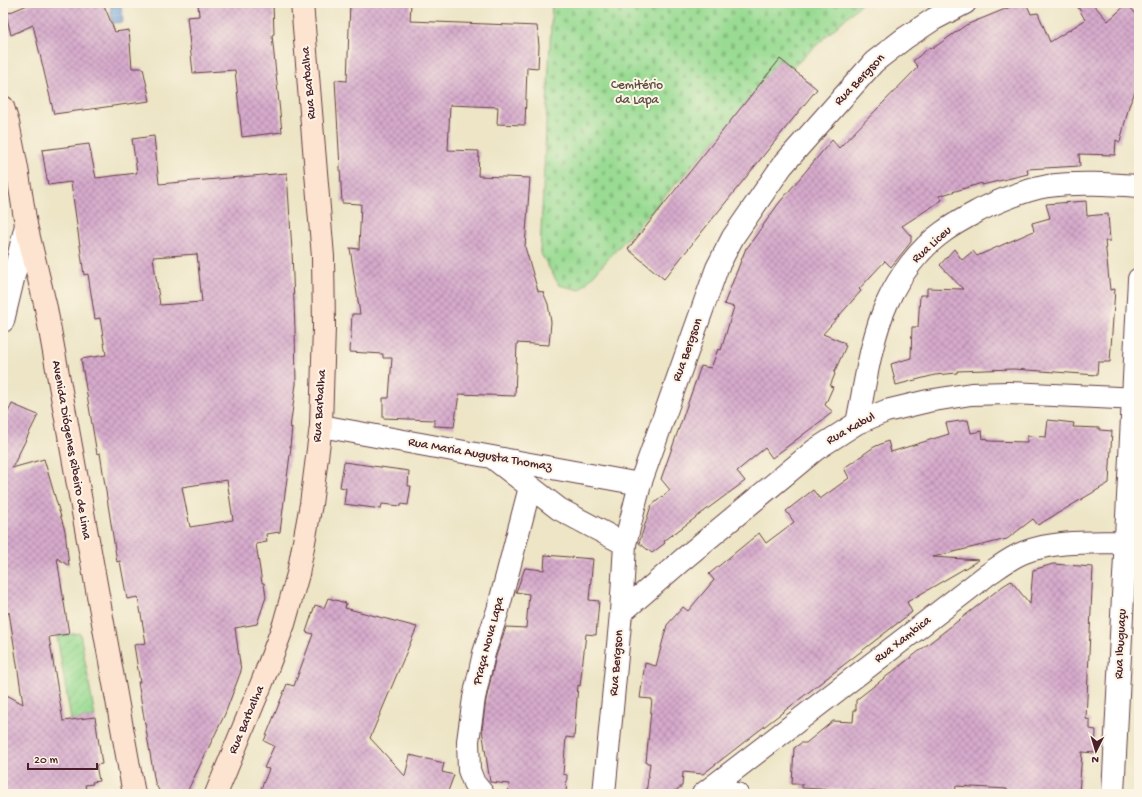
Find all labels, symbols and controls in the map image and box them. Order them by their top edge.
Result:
street label: Rua Barbalha [298,45,320,120]
street label: Rua Bergson [832,50,889,109]
park label: Cemitério da Lapa [611,78,663,108]
street label: Rua Liceu [909,223,955,267]
street label: Rua Bergson [670,316,707,384]
street label: Avenida Diógenes Ribeiro de Lima [48,359,94,542]
street label: Rua Barbalha [310,368,330,443]
street label: Rua Kabul [824,409,878,449]
street label: Rua Maria Augusta Thomaz [407,435,554,475]
street label: Praça Nova Lapa [470,595,508,688]
street label: Rua Ibuguaçu [1112,608,1130,680]
street label: Rua Xambica [872,613,935,667]
street label: Rua Bergson [607,629,627,697]
street label: Rua Barbalha [226,683,268,756]
north arrow [1076,731,1116,771]
scale bar [28,745,97,771]
text: N [1091,753,1099,765]
text: 20 m [34,754,59,768]

